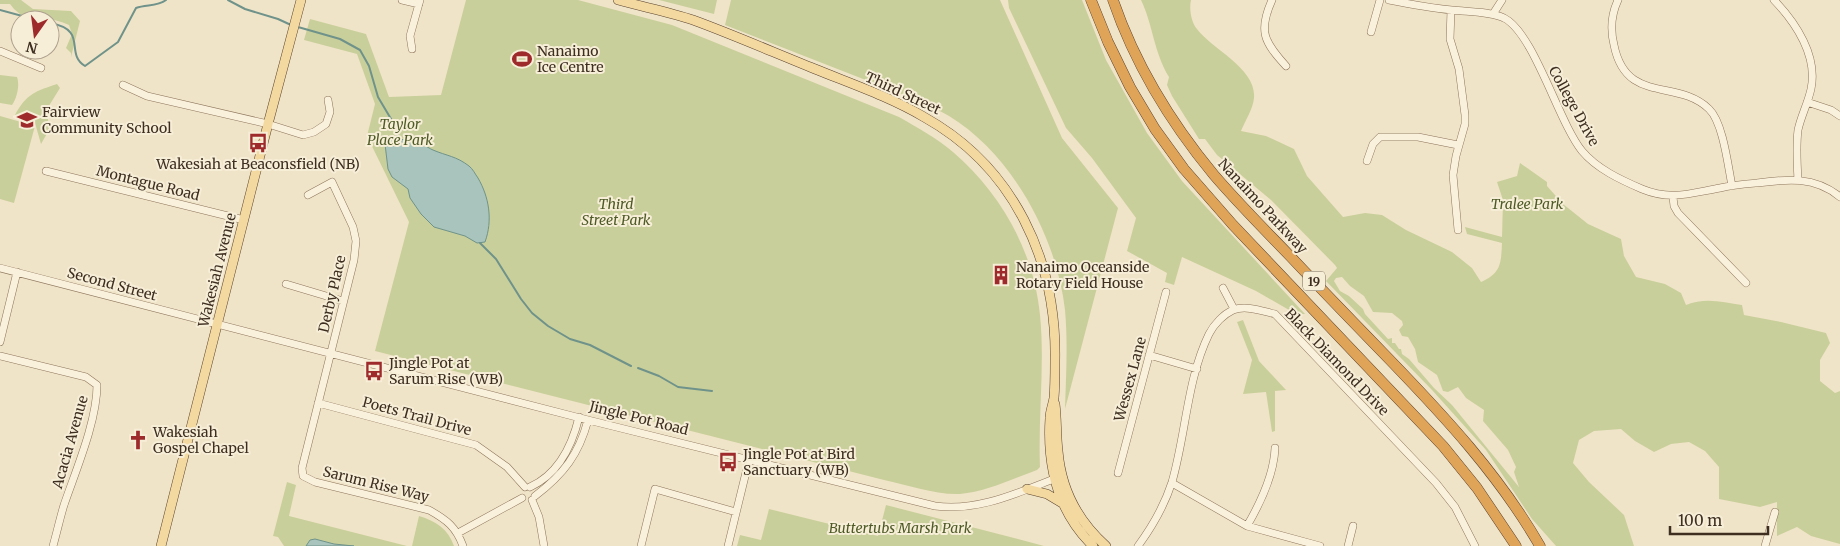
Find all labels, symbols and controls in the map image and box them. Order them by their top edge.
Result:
north arrow [10,10,60,60]
text: N [24,38,39,58]
place label: Nanaimo Ice Centre [537,42,604,76]
sports icon: Nanaimo Ice Centre [511,48,533,70]
street label: College Drive [1545,63,1603,149]
street label: Third Street [862,68,944,119]
place label: Fairview Community School [42,103,172,137]
school or university icon: Fairview Community School [16,109,38,131]
park label: Taylor Place Park [367,115,433,149]
bus stop icon: Wakesiah at Beaconsfield (NB) [247,132,269,154]
place label: Wakesiah at Beaconsfield (NB) [155,155,360,173]
street label: Nanaimo Parkway [1214,155,1312,258]
street label: Montague Road [94,161,202,205]
park label: Third Street Park [582,195,651,229]
park label: Tralee Park [1491,195,1564,213]
street label: Wakesiah Avenue [194,211,240,330]
street label: Derby Place [314,253,350,335]
place label: Nanaimo Oceanside Rotary Field House [1016,258,1149,292]
street label: Second Street [65,263,159,305]
building icon: Nanaimo Oceanside Rotary Field House [990,264,1012,286]
road number: 19 [1303,272,1325,290]
street label: Black Diamond Drive [1281,305,1393,419]
street label: Wessex Lane [1110,335,1150,424]
place label: Jingle Pot at Sarum Rise (WB) [388,354,503,388]
bus stop icon: Jingle Pot at Sarum Rise (WB) [363,360,385,382]
street label: Acacia Avenue [48,393,92,492]
street label: Poets Trail Drive [360,393,474,439]
street label: Jingle Pot Road [587,397,691,439]
place label: Wakesiah Gospel Chapel [152,423,249,457]
church icon: Wakesiah Gospel Chapel [127,429,149,451]
place label: Jingle Pot at Bird Sanctuary (WB) [742,445,855,479]
bus stop icon: Jingle Pot at Bird Sanctuary (WB) [717,451,739,473]
street label: Sarum Rise Way [321,462,432,506]
scale bar [1670,504,1768,536]
text: 100 m [1678,511,1722,530]
park label: Buttertubs Marsh Park [829,519,972,537]

